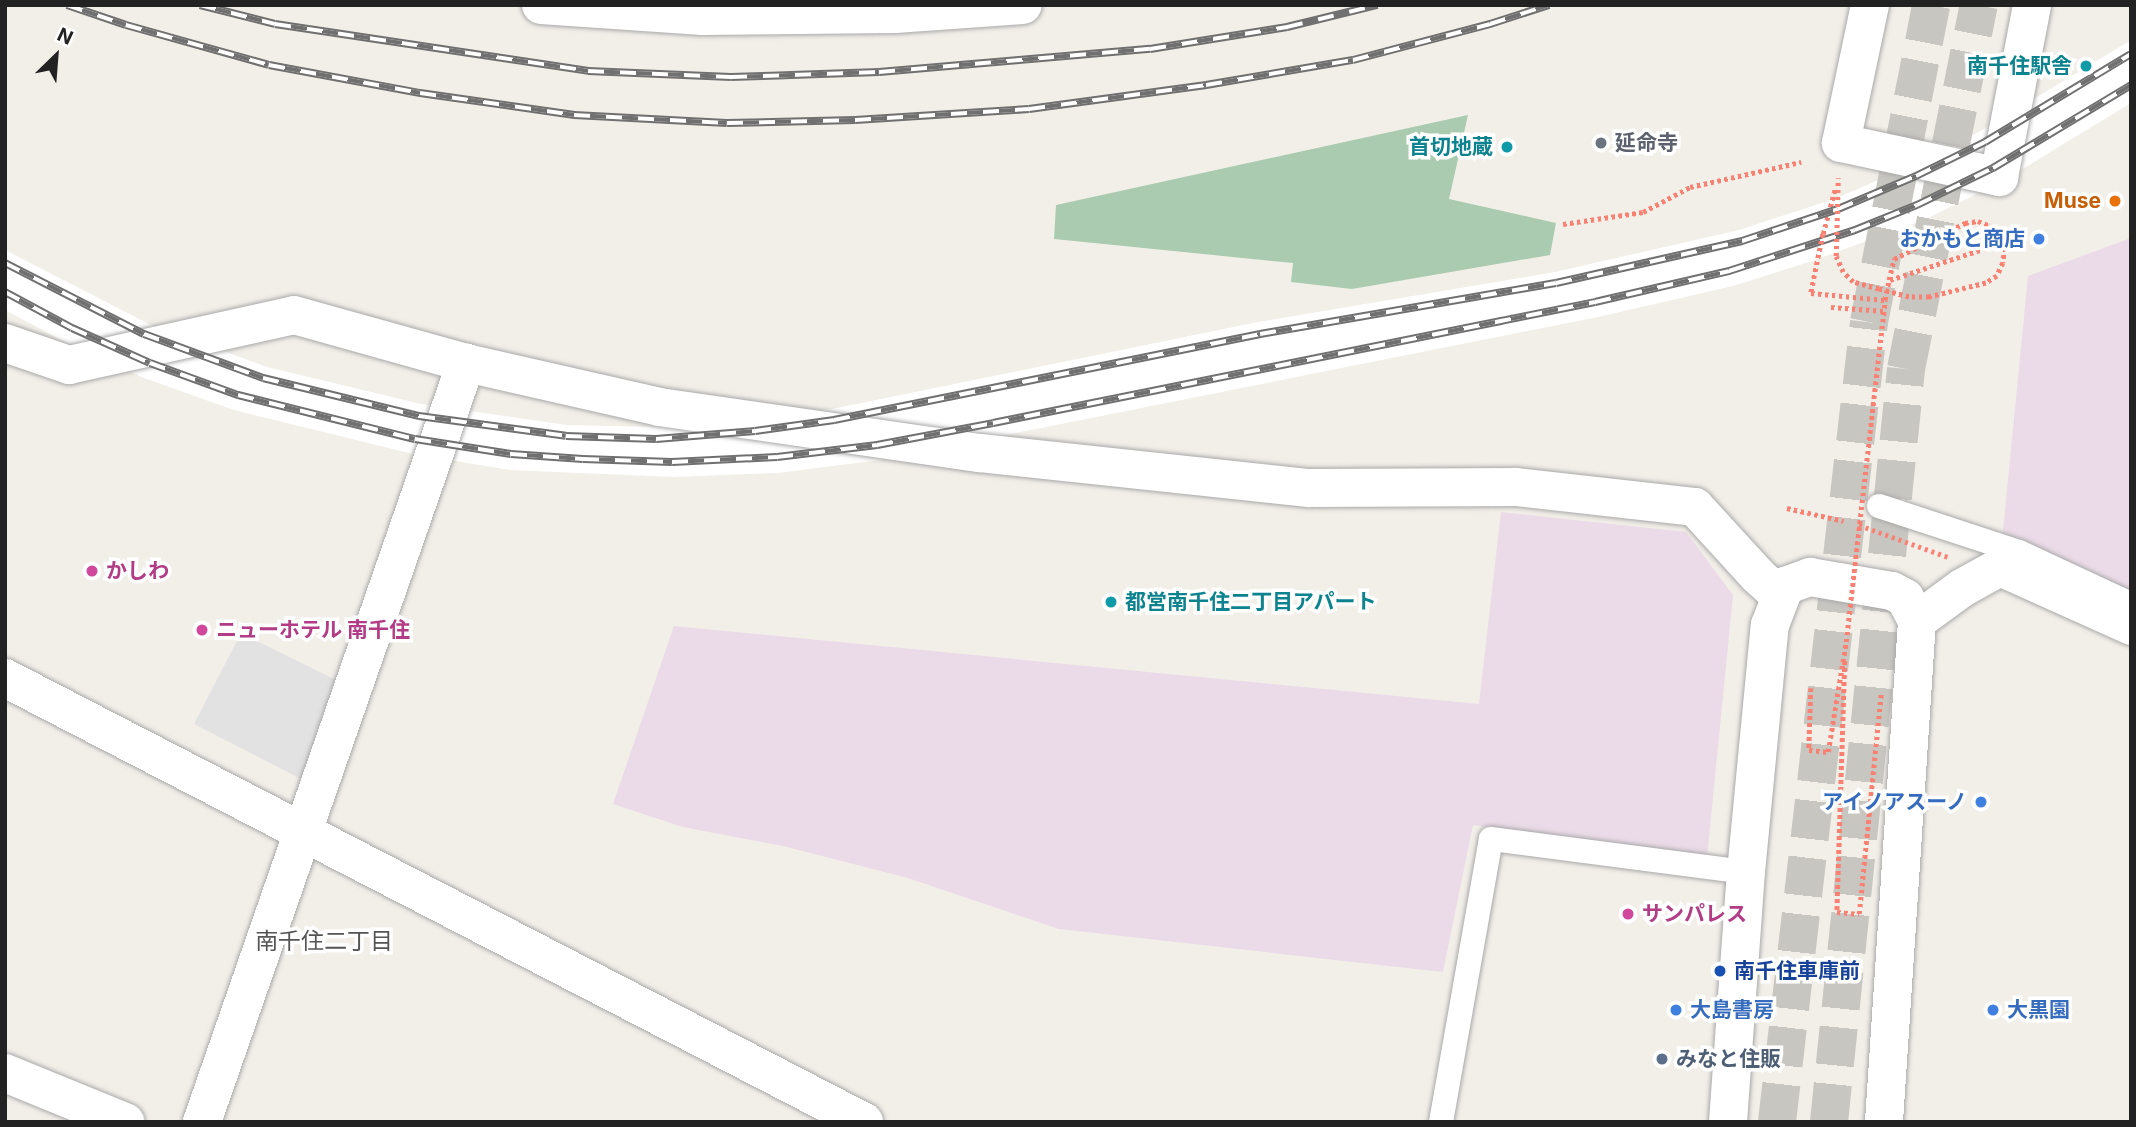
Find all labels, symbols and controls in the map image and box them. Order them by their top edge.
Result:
north arrow [21,21,91,91]
text: N [54,23,77,50]
place label: 南千住駅舎 [1967,53,2072,79]
marker: 南千住駅舎 [2078,58,2094,74]
place label: 延命寺 [1615,130,1678,156]
place label: 首切地蔵 [1409,134,1493,160]
marker: 延命寺 [1593,135,1609,151]
marker: 首切地蔵 [1499,139,1515,155]
place label: Muse [2044,188,2101,214]
marker: Muse [2107,193,2123,209]
place label: おかもと商店 [1899,226,2025,252]
marker: おかもと商店 [2031,231,2047,247]
place label: かしわ [106,558,169,584]
marker: かしわ [84,563,100,579]
place label: 都営南千住二丁目アパート [1125,589,1377,615]
marker: 都営南千住二丁目アパート [1103,594,1119,610]
place label: ニューホテル 南千住 [216,617,410,643]
marker: ニューホテル 南千住 [194,622,210,638]
place label: アイノアスーノ [1820,789,1967,815]
marker: アイノアスーノ [1973,794,1989,810]
place label: サンパレス [1642,901,1747,927]
marker: サンパレス [1620,906,1636,922]
district label: 南千住二丁目 [255,927,393,955]
place label: 南千住車庫前 [1734,958,1860,984]
marker: 南千住車庫前 [1712,963,1728,979]
place label: 大島書房 [1690,997,1774,1023]
place label: 大黒園 [2007,997,2070,1023]
marker: 大島書房 [1668,1002,1684,1018]
marker: 大黒園 [1985,1002,2001,1018]
place label: みなと住販 [1676,1046,1781,1072]
marker: みなと住販 [1654,1051,1670,1067]

